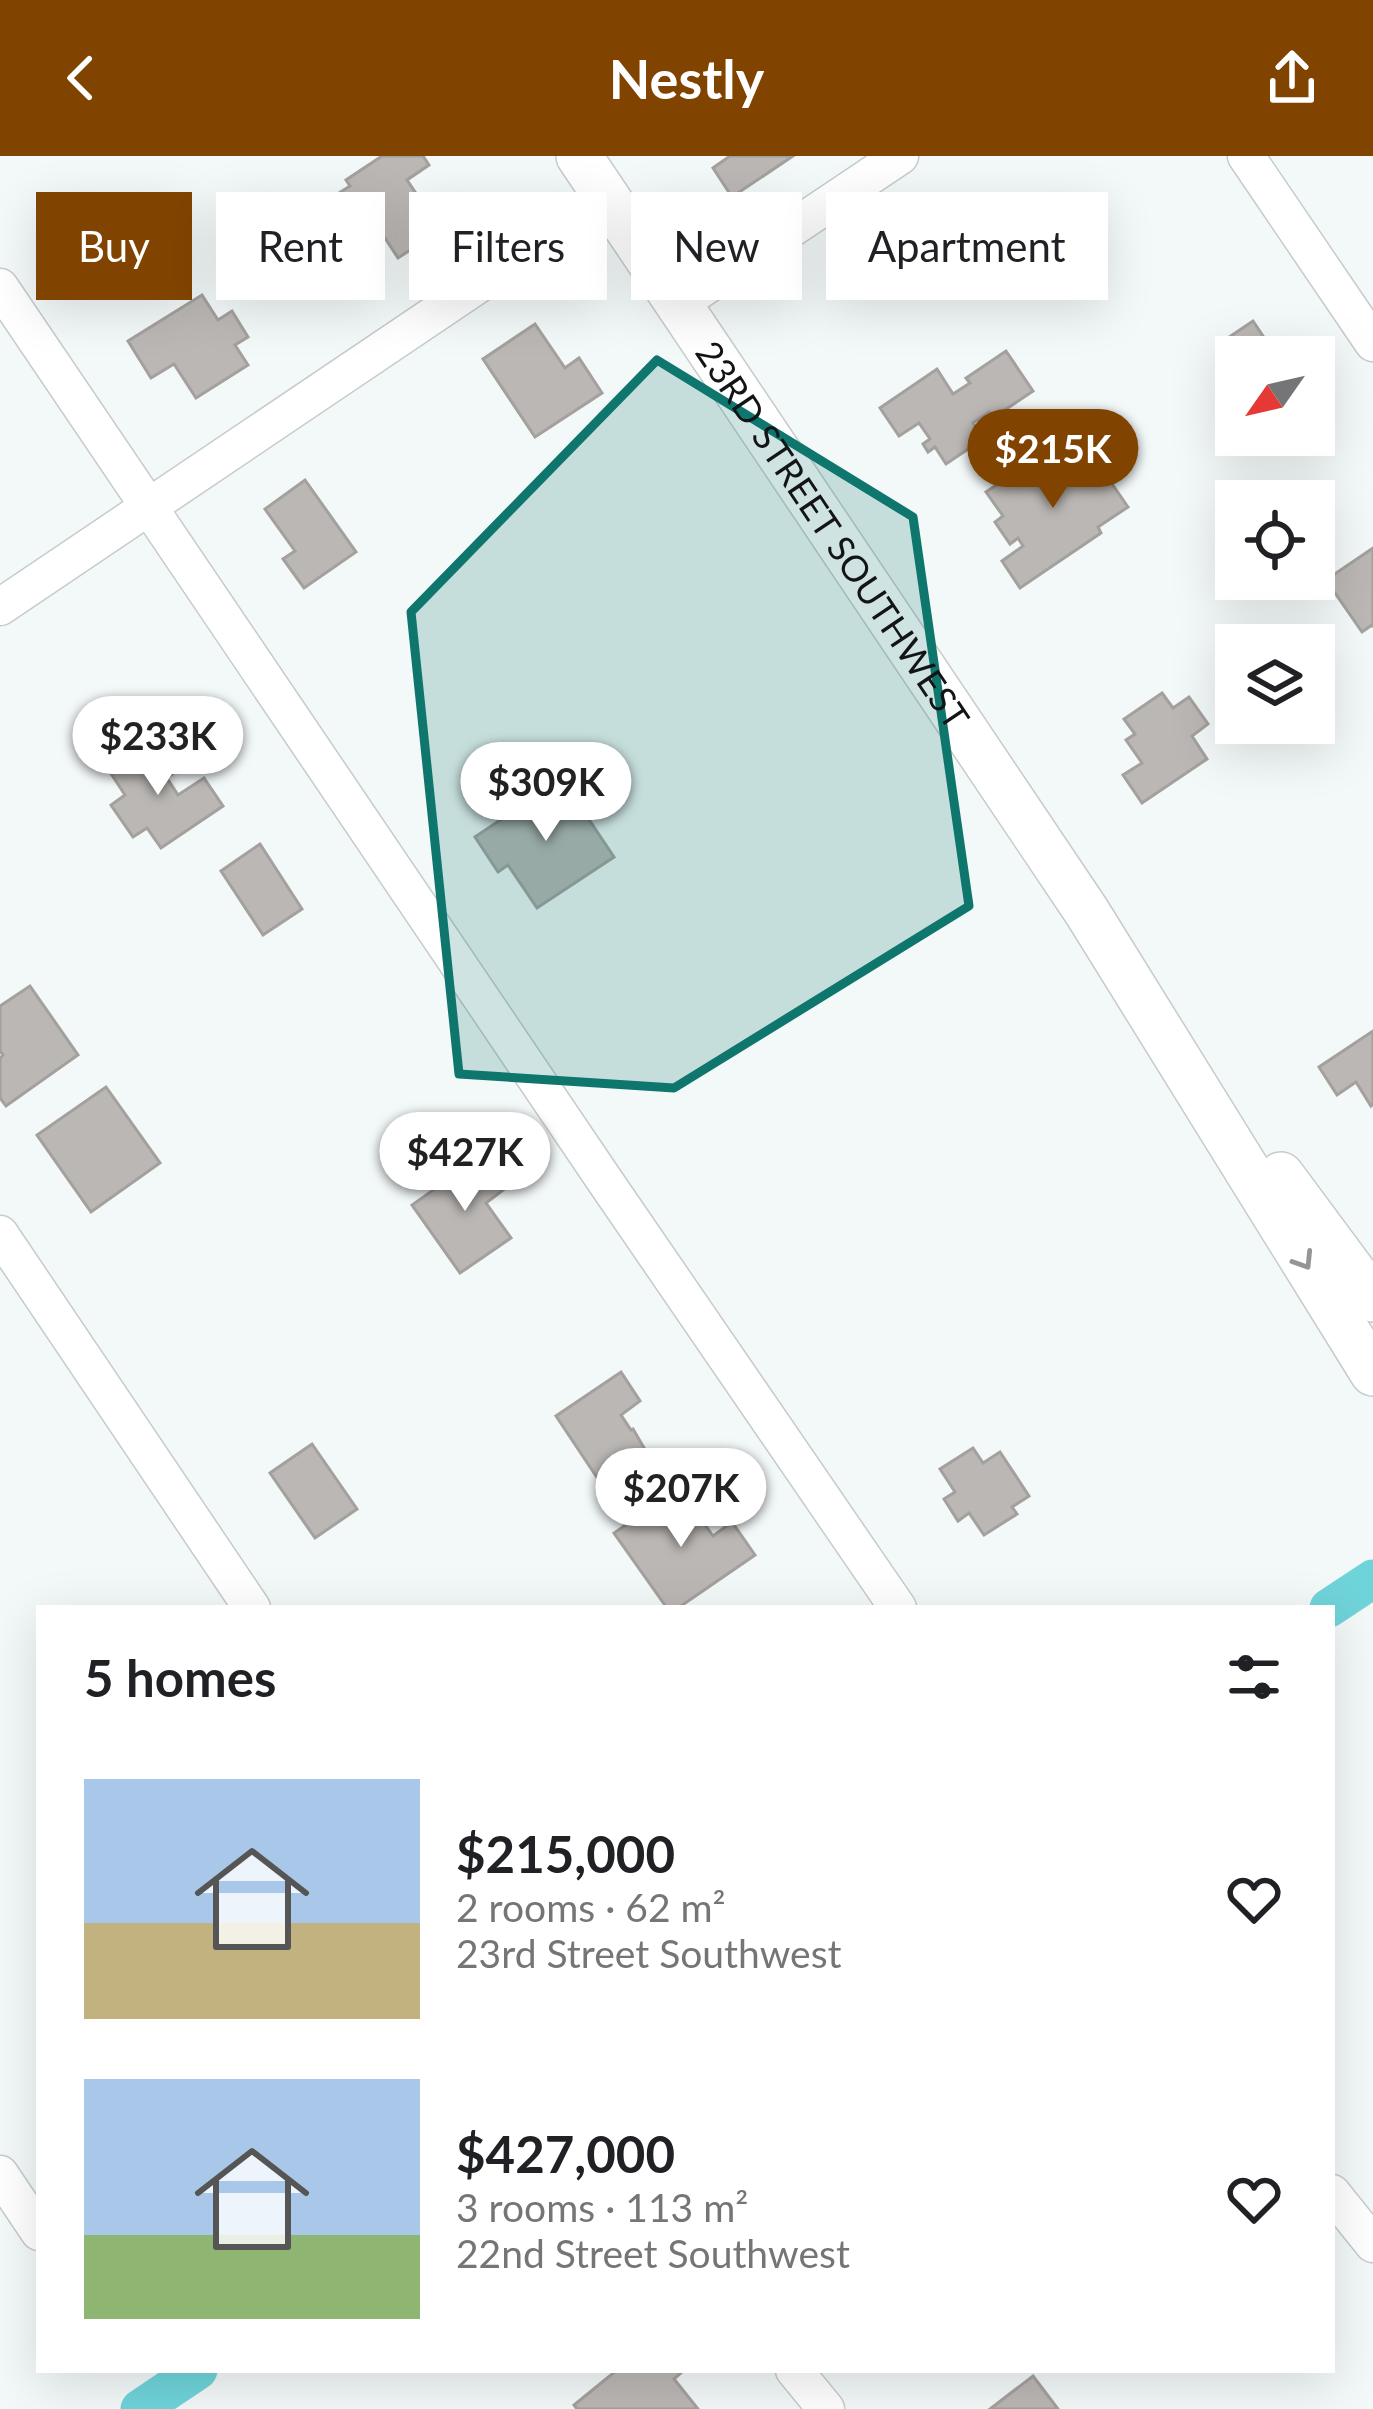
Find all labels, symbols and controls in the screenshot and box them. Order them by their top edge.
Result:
icon: back [48,45,114,111]
icon: share [1259,45,1325,111]
text: Nestly [609,46,764,111]
chip: Buy [36,192,192,300]
chip: Rent [216,192,385,300]
chip: Filters [409,192,607,300]
chip: New [631,192,802,300]
chip: Apartment [826,192,1108,300]
street label: 23RD STREET SOUTHWEST [687,332,979,737]
north arrow [1215,336,1335,456]
map controls [1215,336,1335,744]
pin: $215K [969,409,1137,511]
text: $215K [994,425,1112,471]
button: locate [1215,480,1335,600]
button: layers [1215,624,1335,744]
pin: $233K [74,696,242,798]
text: $233K [99,712,217,758]
pin: $309K [462,742,630,844]
text: $309K [487,758,605,804]
pin: $427K [381,1112,549,1214]
text: $427K [406,1128,524,1174]
one-way arrow [1290,1248,1312,1270]
pin: $207K [597,1448,765,1550]
text: $207K [622,1464,740,1510]
icon: filters [1221,1644,1287,1710]
text: 5 homes [84,1647,276,1708]
text: $215,000 [456,1823,675,1884]
icon: home [180,1827,324,1971]
icon: heart [1221,1866,1287,1932]
text: 2 rooms · 62 m² [456,1884,726,1930]
text: 23rd Street Southwest [456,1930,842,1976]
text: $427,000 [456,2123,675,2184]
icon: home [180,2127,324,2271]
icon: heart [1221,2166,1287,2232]
text: 3 rooms · 113 m² [456,2184,748,2230]
text: 22nd Street Southwest [456,2230,850,2276]

